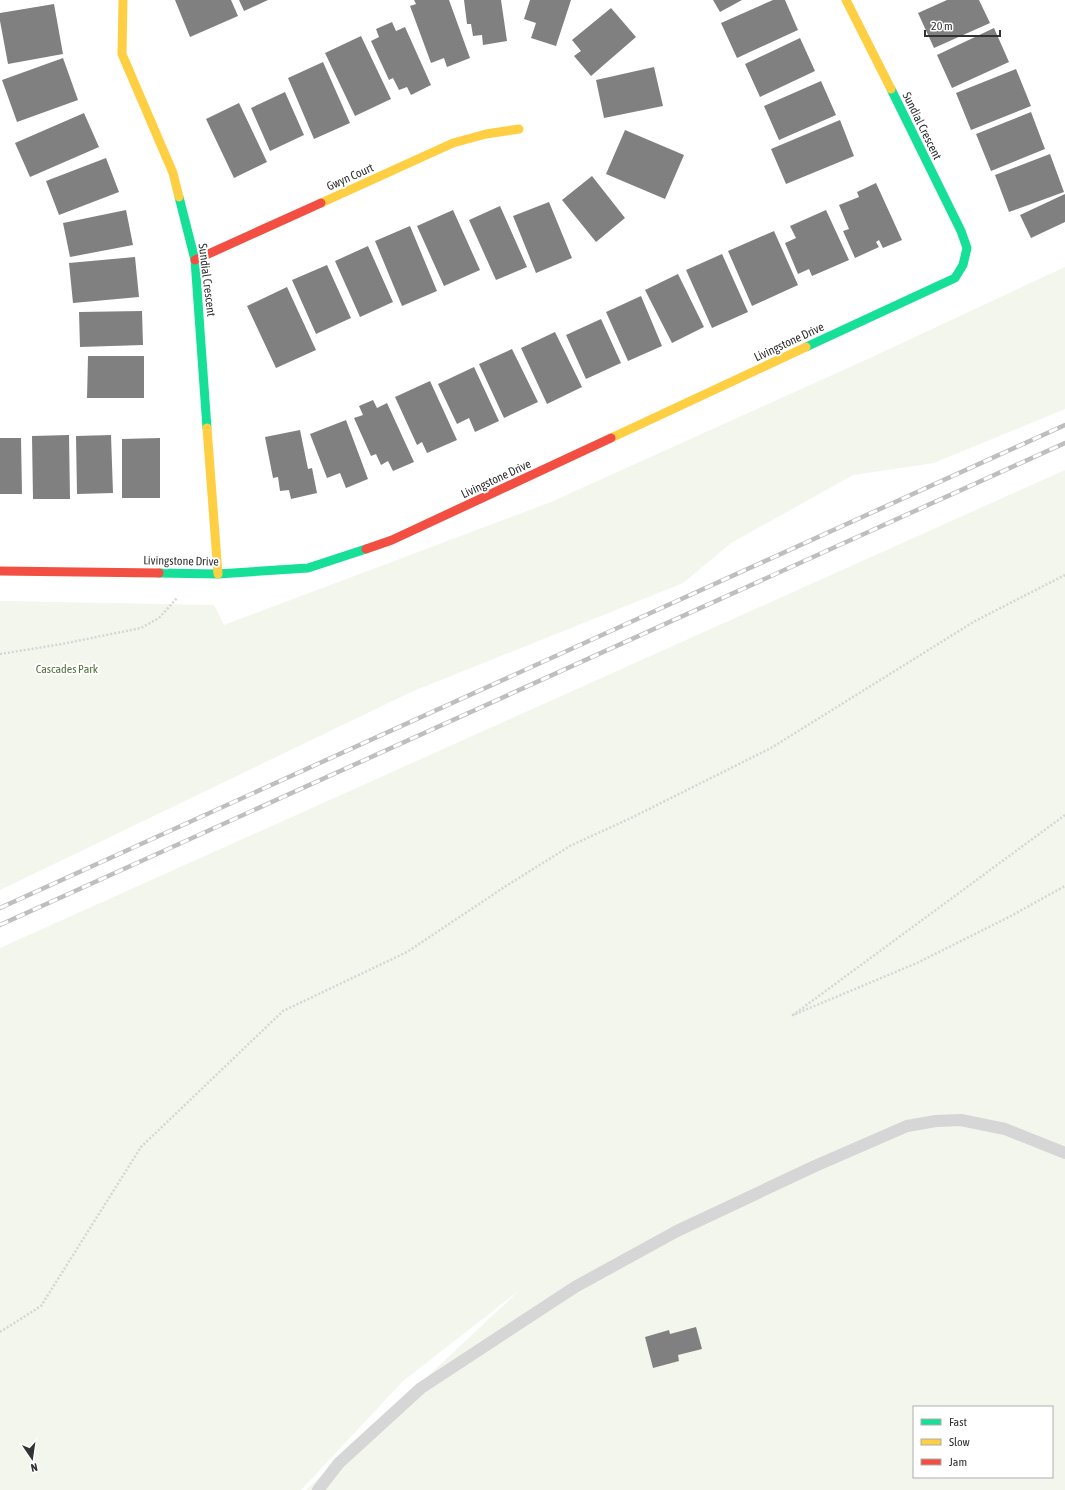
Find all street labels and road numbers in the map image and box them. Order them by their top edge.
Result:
street label: Sundial Crescent [900,90,945,162]
street label: Gwyn Court [324,160,376,193]
street label: Sundial Crescent [196,243,218,318]
street label: Livingstone Drive [752,320,826,364]
street label: Livingstone Drive [459,457,533,501]
street label: Livingstone Drive [143,553,219,569]

